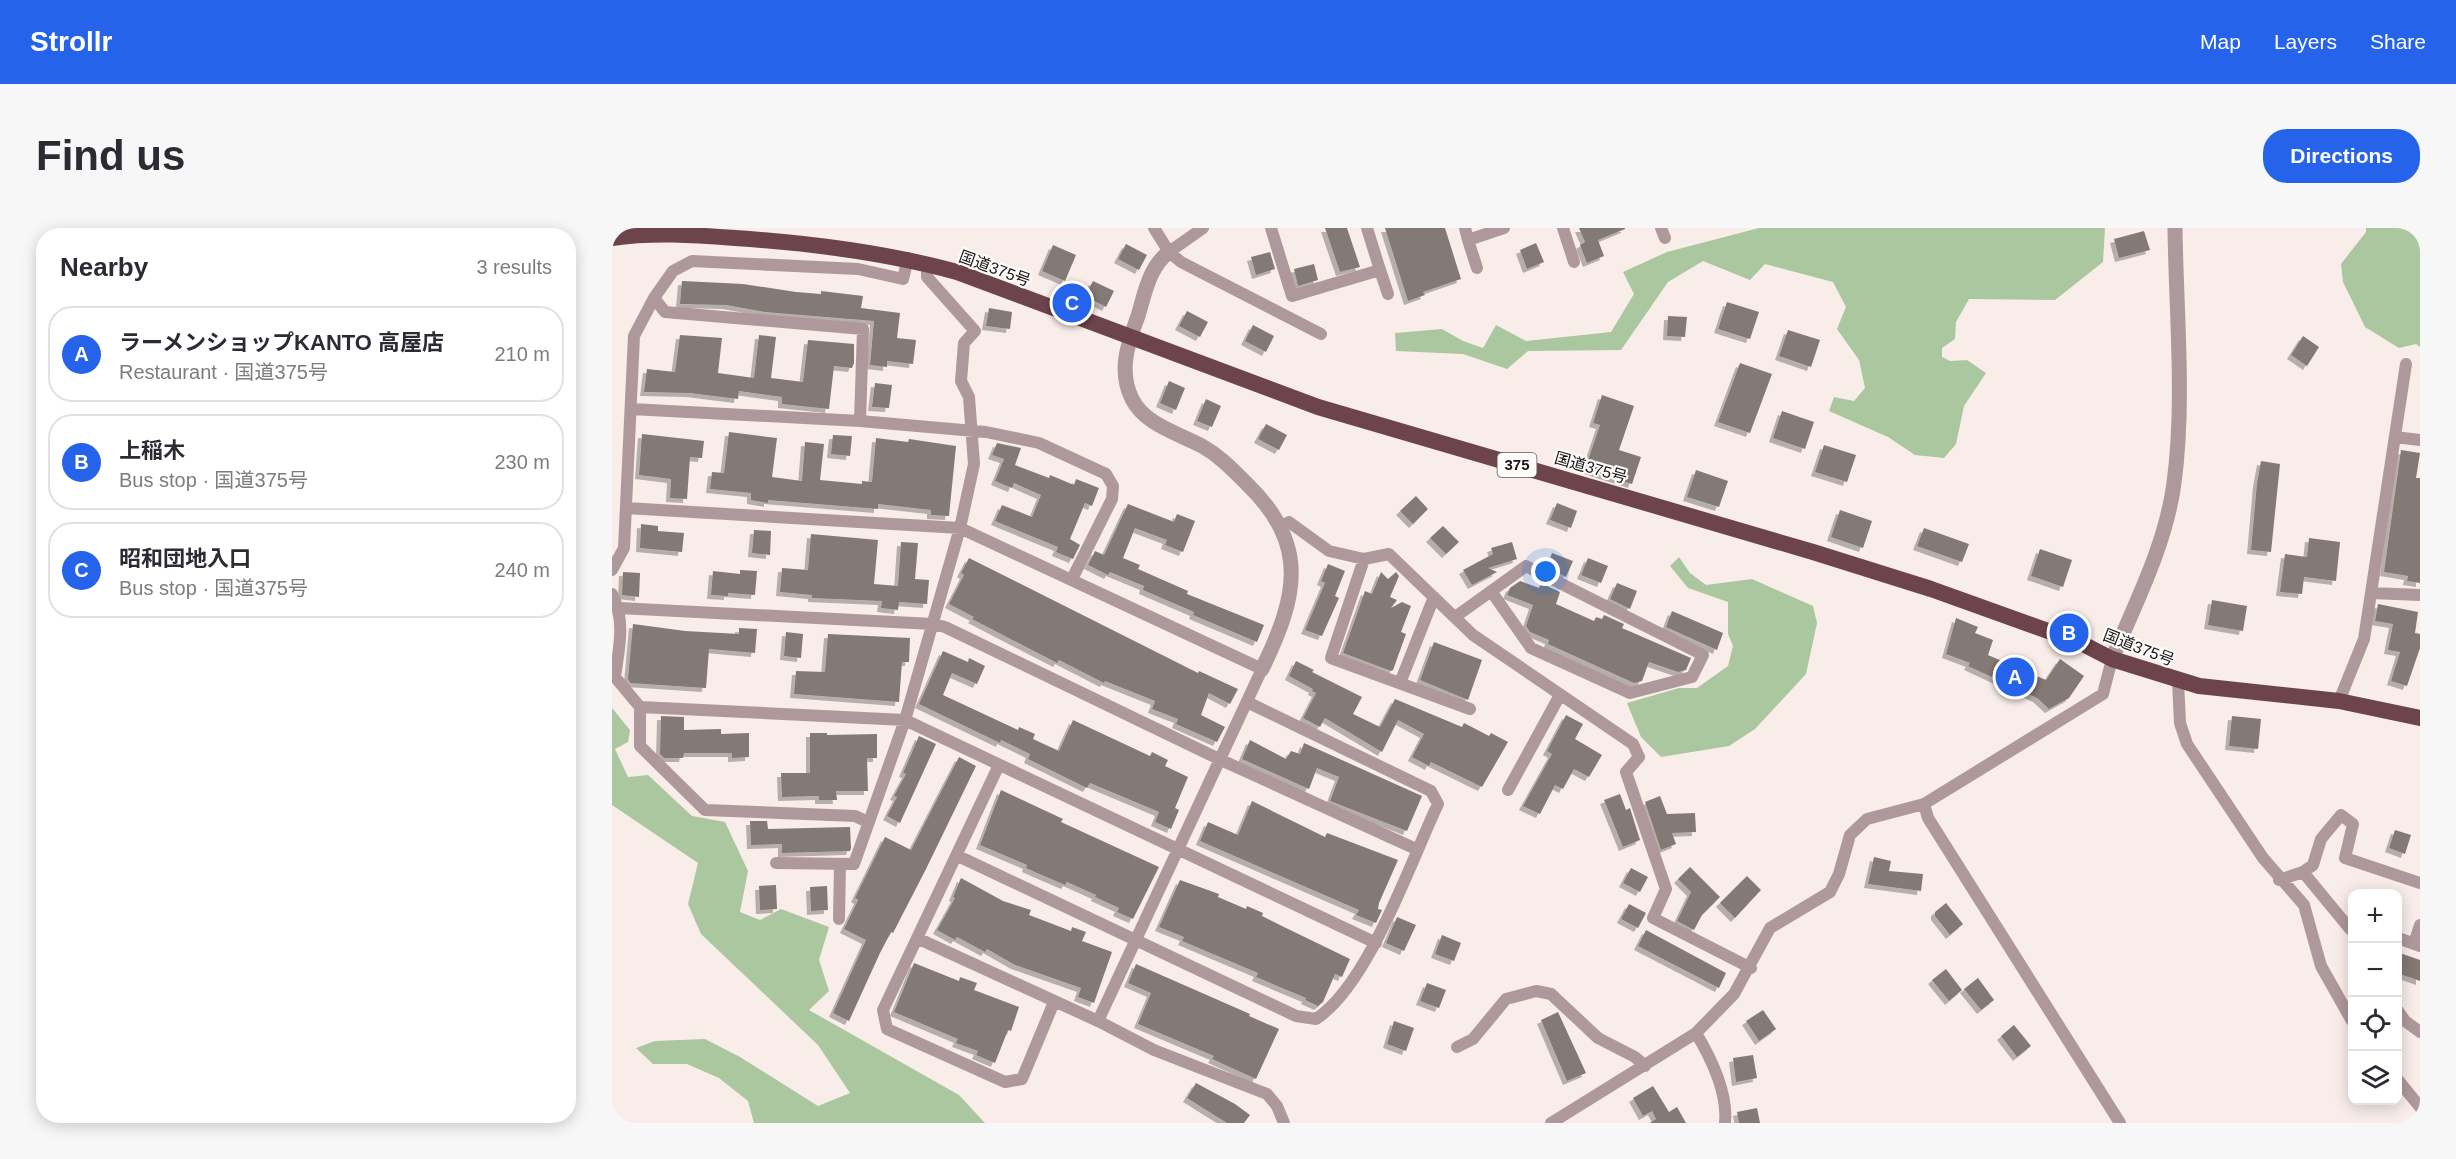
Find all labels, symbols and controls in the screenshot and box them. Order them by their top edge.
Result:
text: Strollr [30,26,112,57]
text: Map [2200,30,2241,53]
text: Layers [2274,30,2337,53]
text: Share [2370,30,2426,53]
button: Directions [2263,129,2420,183]
text: Find us [36,132,185,179]
street label: 国道375号 [957,248,1033,289]
text: Nearby [60,252,148,282]
text: 3 results [476,256,552,278]
pin: C [1052,280,1092,326]
text: ラーメンショップKANTO 高屋店 [119,330,444,355]
text: A [74,343,89,365]
text: 210 m [494,343,550,365]
text: Restaurant · 国道375号 [119,361,328,383]
text: 上稲木 [119,438,185,463]
street label: 国道375号 [1553,449,1629,486]
text: B [74,451,89,473]
text: 230 m [494,451,550,473]
road number: 375 [1498,453,1536,477]
text: Bus stop · 国道375号 [119,469,308,491]
text: 昭和団地入口 [119,546,251,571]
your location [1531,557,1560,586]
text: C [74,559,89,581]
text: 240 m [494,559,550,581]
text: Bus stop · 国道375号 [119,577,308,599]
pin: B [2050,610,2088,656]
street label: 国道375号 [2101,626,2177,669]
pin: A [1996,654,2034,700]
map controls [2348,889,2402,1105]
button: + [2348,889,2402,943]
button: − [2348,943,2402,997]
button: locate [2348,997,2402,1051]
button: layers [2348,1051,2402,1105]

